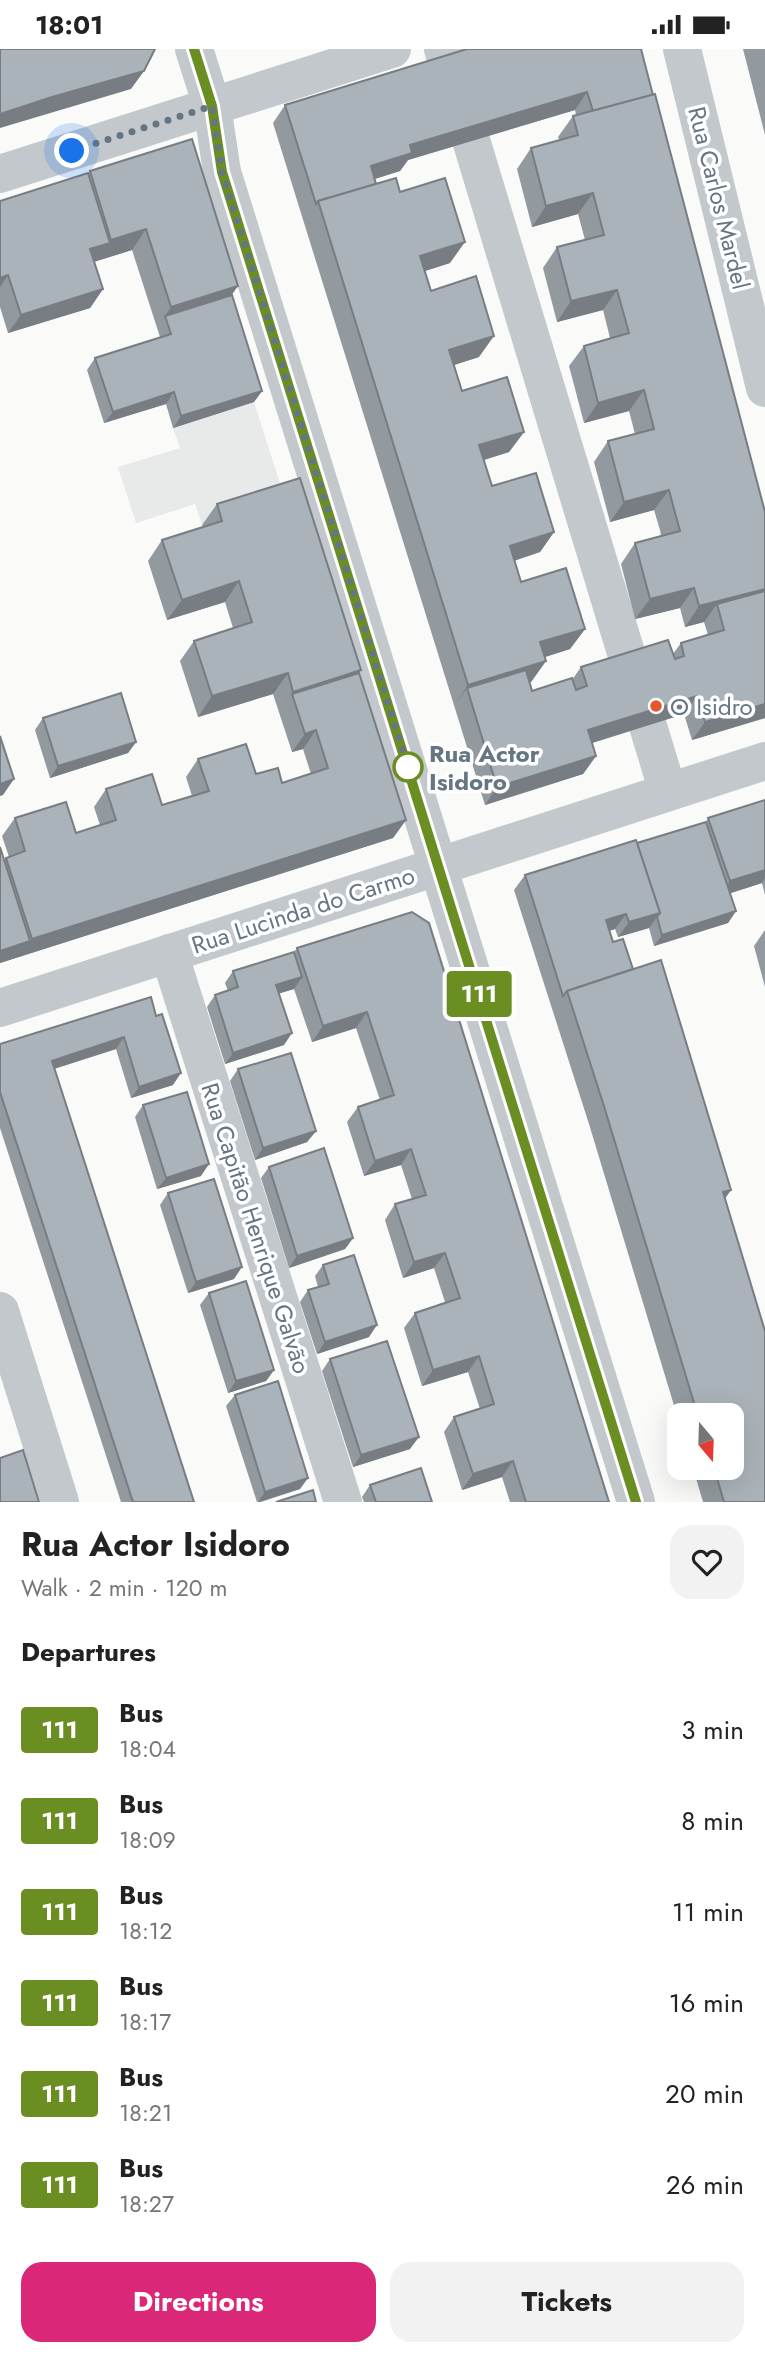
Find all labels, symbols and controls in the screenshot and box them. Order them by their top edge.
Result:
text: 18:01 [35,6,103,44]
street label: Rua Carlos Mardel [679,103,759,293]
your location [54,133,89,168]
place label: O Isidro [670,689,753,724]
marker: O Isidro [648,698,664,714]
place label: Rua Actor Isidoro [429,736,540,799]
marker: Rua Actor Isidoro [393,752,423,782]
street label: Rua Lucinda do Carmo [187,857,419,963]
line badge: 111 [439,971,519,1017]
text: 111 [461,976,497,1011]
street label: Rua Capitão Henrique Galvão [192,1078,320,1378]
north arrow [667,1403,744,1481]
map controls [667,1403,744,1480]
text: Rua Actor Isidoro [21,1521,290,1568]
button: heart [670,1525,744,1599]
text: Walk · 2 min · 120 m [21,1571,227,1605]
text: Departures [21,1633,156,1671]
text: Bus [119,1694,163,1732]
text: 3 min [681,1711,744,1749]
text: 111 [41,1712,78,1747]
text: 18:04 [119,1732,176,1766]
text: Bus [119,1785,163,1823]
text: 8 min [681,1802,744,1840]
text: 111 [41,1803,78,1838]
text: 18:09 [119,1823,176,1857]
text: Bus [119,1876,163,1914]
text: 11 min [672,1893,744,1931]
text: 111 [41,1894,78,1929]
text: 18:12 [119,1914,172,1948]
text: Bus [119,1967,163,2005]
text: 16 min [669,1984,744,2022]
text: 111 [41,1985,78,2020]
text: 18:17 [119,2005,171,2039]
text: Bus [119,2058,163,2096]
text: 20 min [665,2075,744,2113]
text: 111 [41,2076,78,2111]
text: 18:21 [119,2096,172,2130]
text: Bus [119,2149,163,2187]
text: 26 min [666,2166,744,2204]
text: 111 [41,2167,78,2202]
text: 18:27 [119,2187,174,2221]
button: Directions [21,2262,376,2342]
button: Tickets [390,2262,744,2342]

